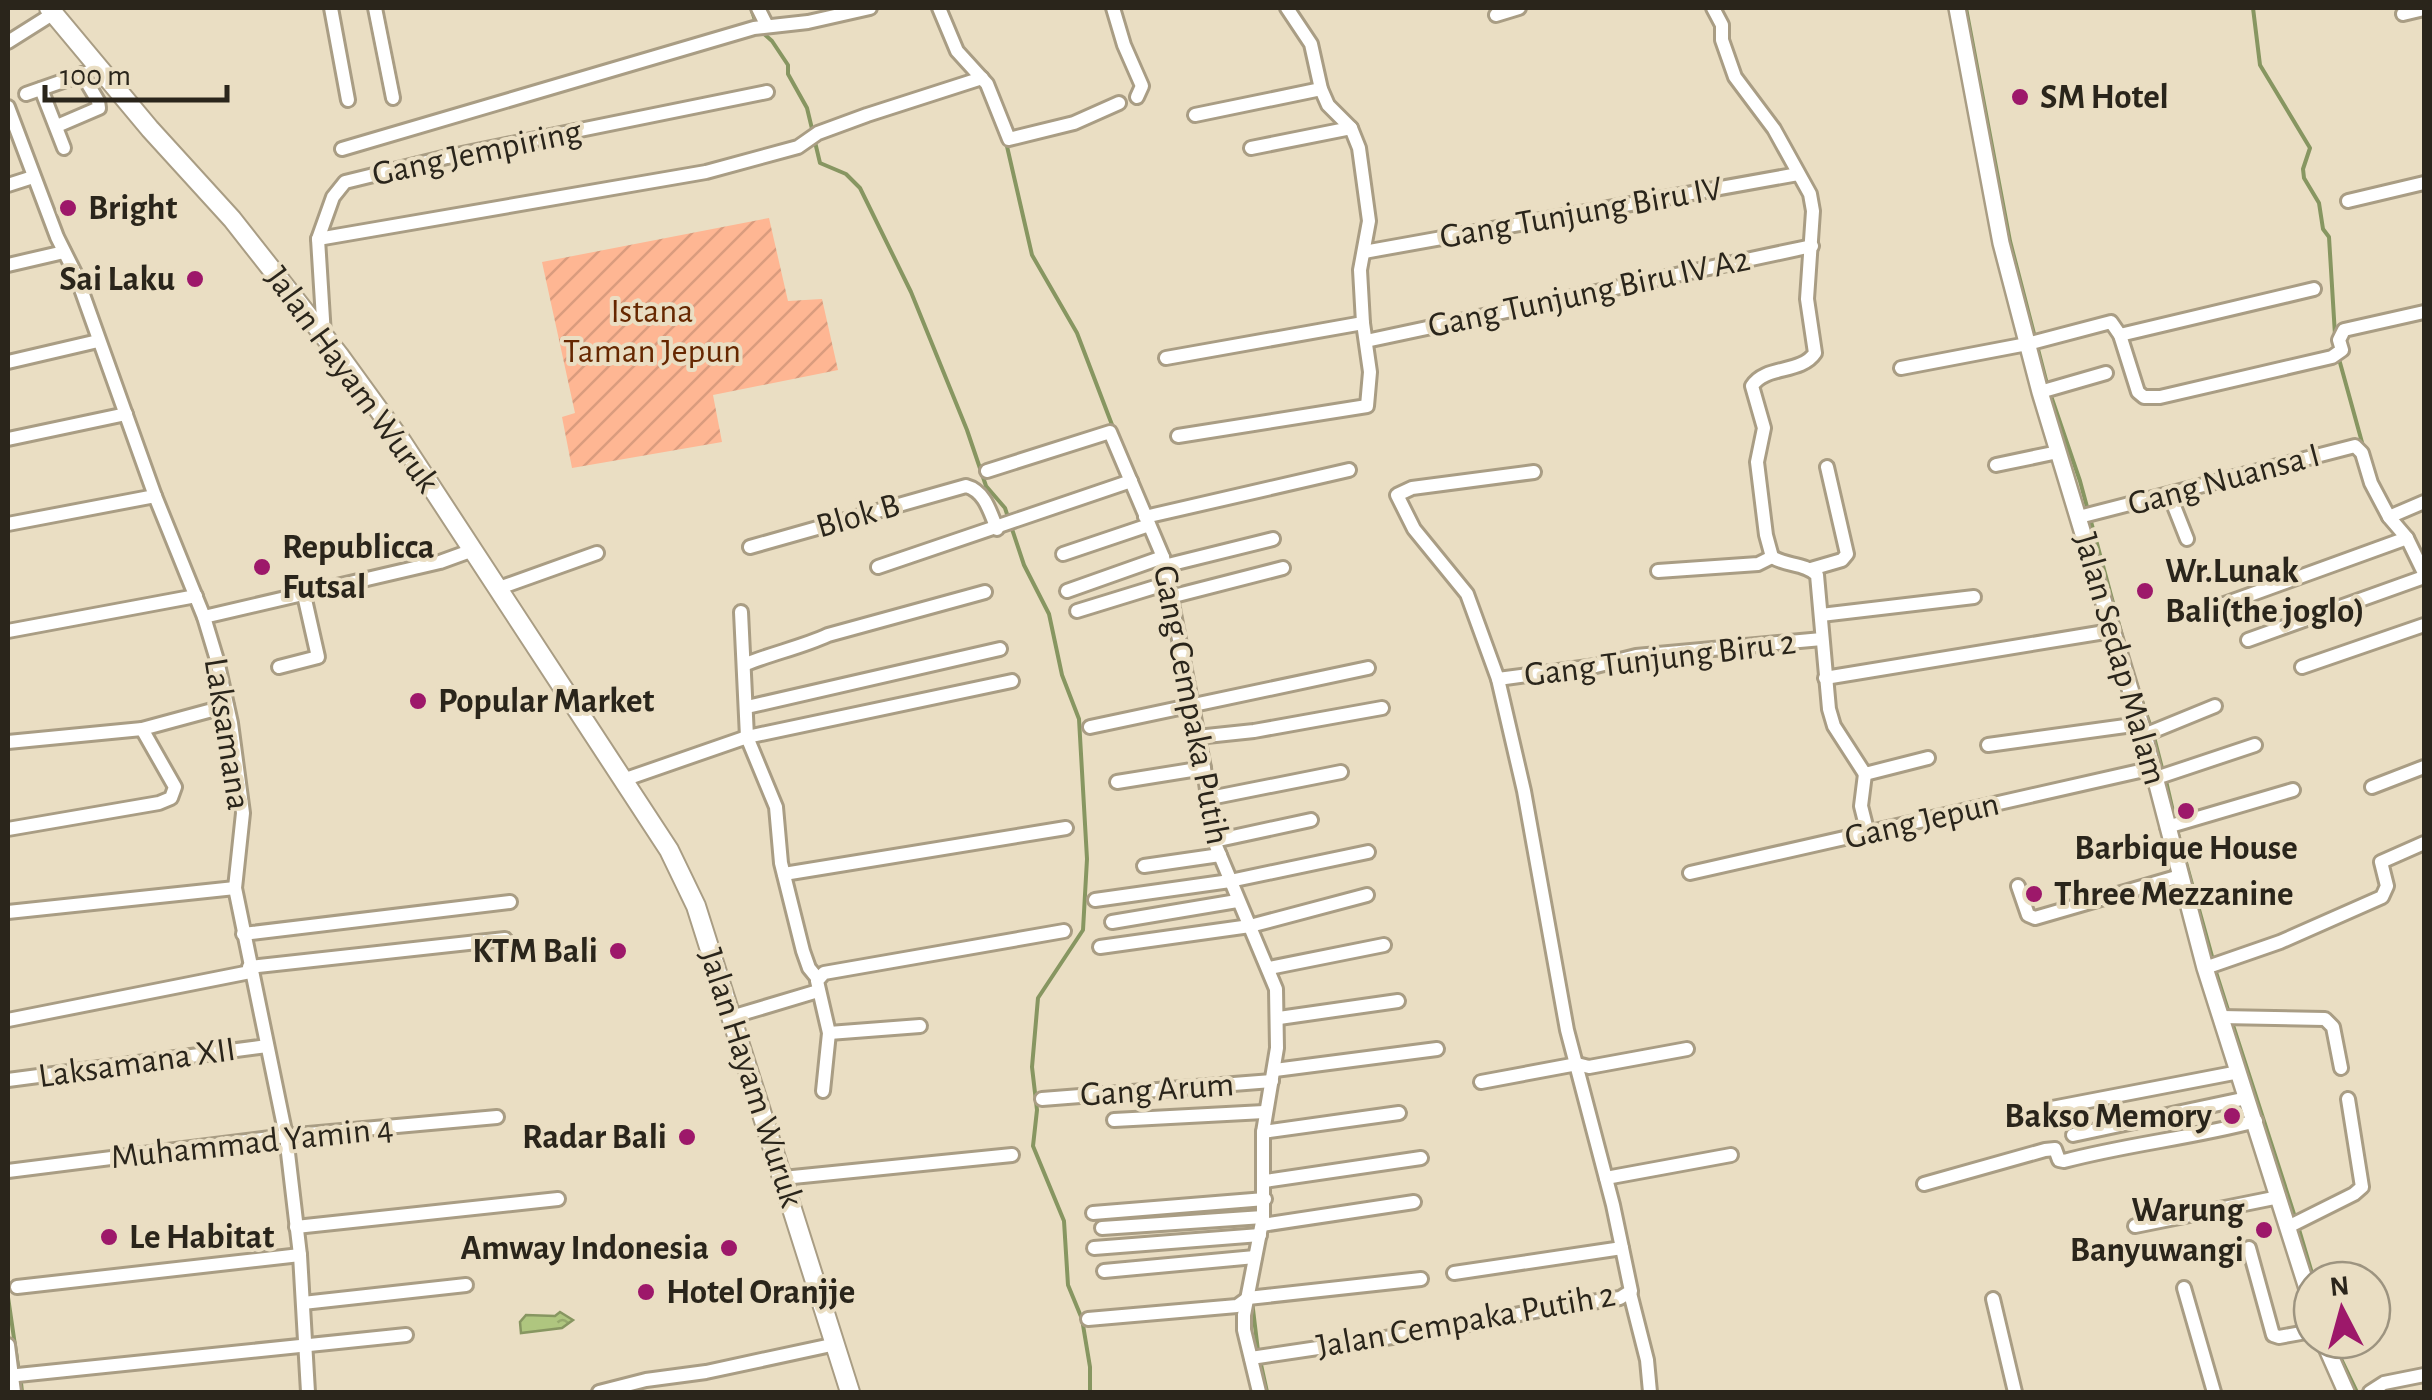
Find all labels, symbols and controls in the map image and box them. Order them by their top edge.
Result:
scale bar [45,40,228,102]
text: 100 m [60,61,131,91]
place label: SM Hotel [2040,80,2169,115]
marker: SM Hotel [2009,86,2031,108]
street label: Gang Jempiring [369,114,585,192]
street label: Gang Tunjung Biru IV [1437,171,1725,255]
place label: Bright [88,191,178,226]
marker: Bright [57,197,79,219]
street label: Gang Tunjung Biru IV A2 [1425,242,1753,344]
street label: Jalan Hayam Wuruk [259,261,445,499]
place label: Sai Laku [59,262,175,297]
marker: Sai Laku [184,268,206,290]
park label: Istana Taman Jepun [563,294,741,369]
street label: Gang Nuansa I [2124,438,2324,522]
street label: Blok B [812,487,904,545]
street label: Jalan Sedap Malam [2067,529,2173,789]
place label: Republicca Futsal [282,530,435,605]
place label: Wr.Lunak Bali(the joglo) [2165,554,2365,629]
marker: Republicca Futsal [251,556,273,578]
street label: Gang Cempaka Putih [1147,562,1235,848]
marker: Wr.Lunak Bali(the joglo) [2134,580,2156,602]
street label: Gang Tunjung Biru 2 [1522,625,1798,693]
street label: Laksamana [198,655,256,813]
place label: Popular Market [438,684,655,719]
marker: Popular Market [407,690,429,712]
street label: Gang Jepun [1842,786,2002,856]
marker: Barbique House [2175,800,2197,822]
place label: Barbique House [2074,831,2298,866]
place label: Three Mezzanine [2054,877,2294,912]
marker: Three Mezzanine [2023,883,2045,905]
place label: KTM Bali [472,934,598,969]
marker: KTM Bali [607,940,629,962]
street label: Jalan Hayam Wuruk [693,944,809,1212]
street label: Laksamana XII [36,1032,238,1094]
street label: Gang Arum [1079,1067,1235,1113]
place label: Bakso Memory [2004,1099,2212,1134]
marker: Bakso Memory [2221,1105,2243,1127]
street label: Muhammad Yamin 4 [109,1111,395,1175]
place label: Radar Bali [522,1120,667,1155]
marker: Radar Bali [676,1126,698,1148]
place label: Warung Banyuwangi [2070,1193,2244,1268]
marker: Warung Banyuwangi [2253,1219,2275,1241]
place label: Le Habitat [129,1220,274,1255]
marker: Le Habitat [98,1226,120,1248]
place label: Amway Indonesia [460,1231,709,1266]
marker: Amway Indonesia [718,1237,740,1259]
north arrow [2292,1260,2392,1360]
text: N [2328,1272,2351,1302]
place label: Hotel Oranjje [666,1275,855,1310]
street label: Jalan Cempaka Putih 2 [1314,1277,1618,1365]
marker: Hotel Oranjje [635,1281,657,1303]

